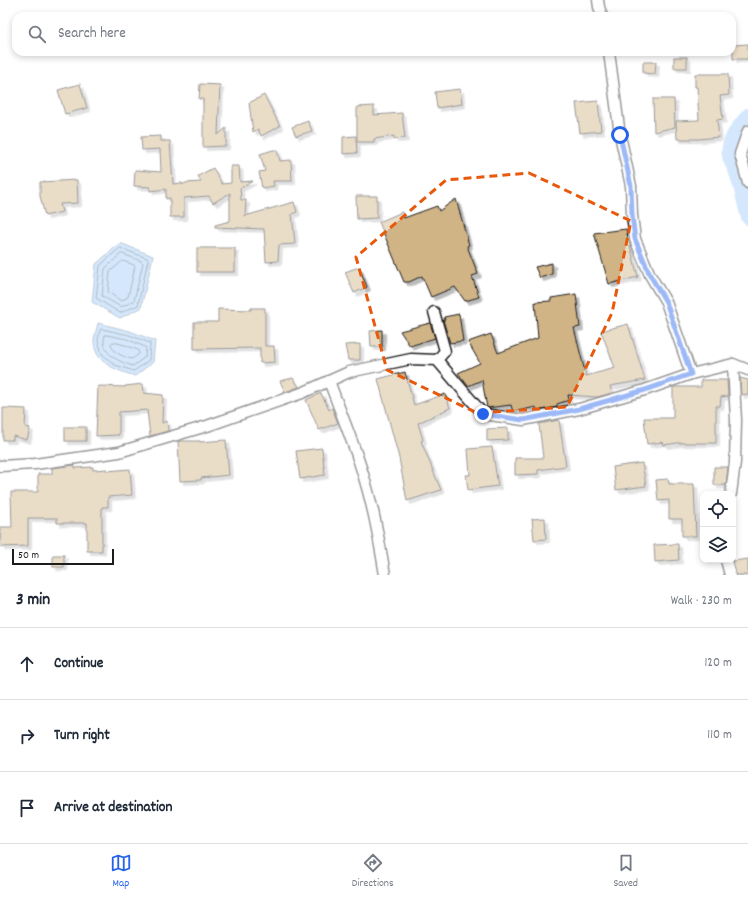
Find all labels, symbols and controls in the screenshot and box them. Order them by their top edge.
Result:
search box [12,12,736,56]
icon: search [26,23,48,45]
text: Search here [58,23,126,45]
route start [611,126,629,144]
route end [474,405,492,423]
map controls [700,491,736,563]
button: locate [700,491,736,527]
button: layers [700,527,736,563]
scale bar [12,547,114,566]
text: 50 m [18,548,39,564]
text: 3 min [16,589,50,613]
text: Walk · 230 m [671,592,732,611]
icon: ahead [16,653,38,675]
text: Continue [54,653,103,675]
text: 120 m [704,654,732,673]
icon: right [16,725,38,747]
text: Turn right [54,725,110,747]
text: 110 m [707,726,732,745]
icon: arrive [16,797,38,819]
text: Arrive at destination [54,797,172,819]
tab: Map [110,852,132,892]
tab: Directions [352,852,394,892]
tab: Saved [613,852,638,892]

